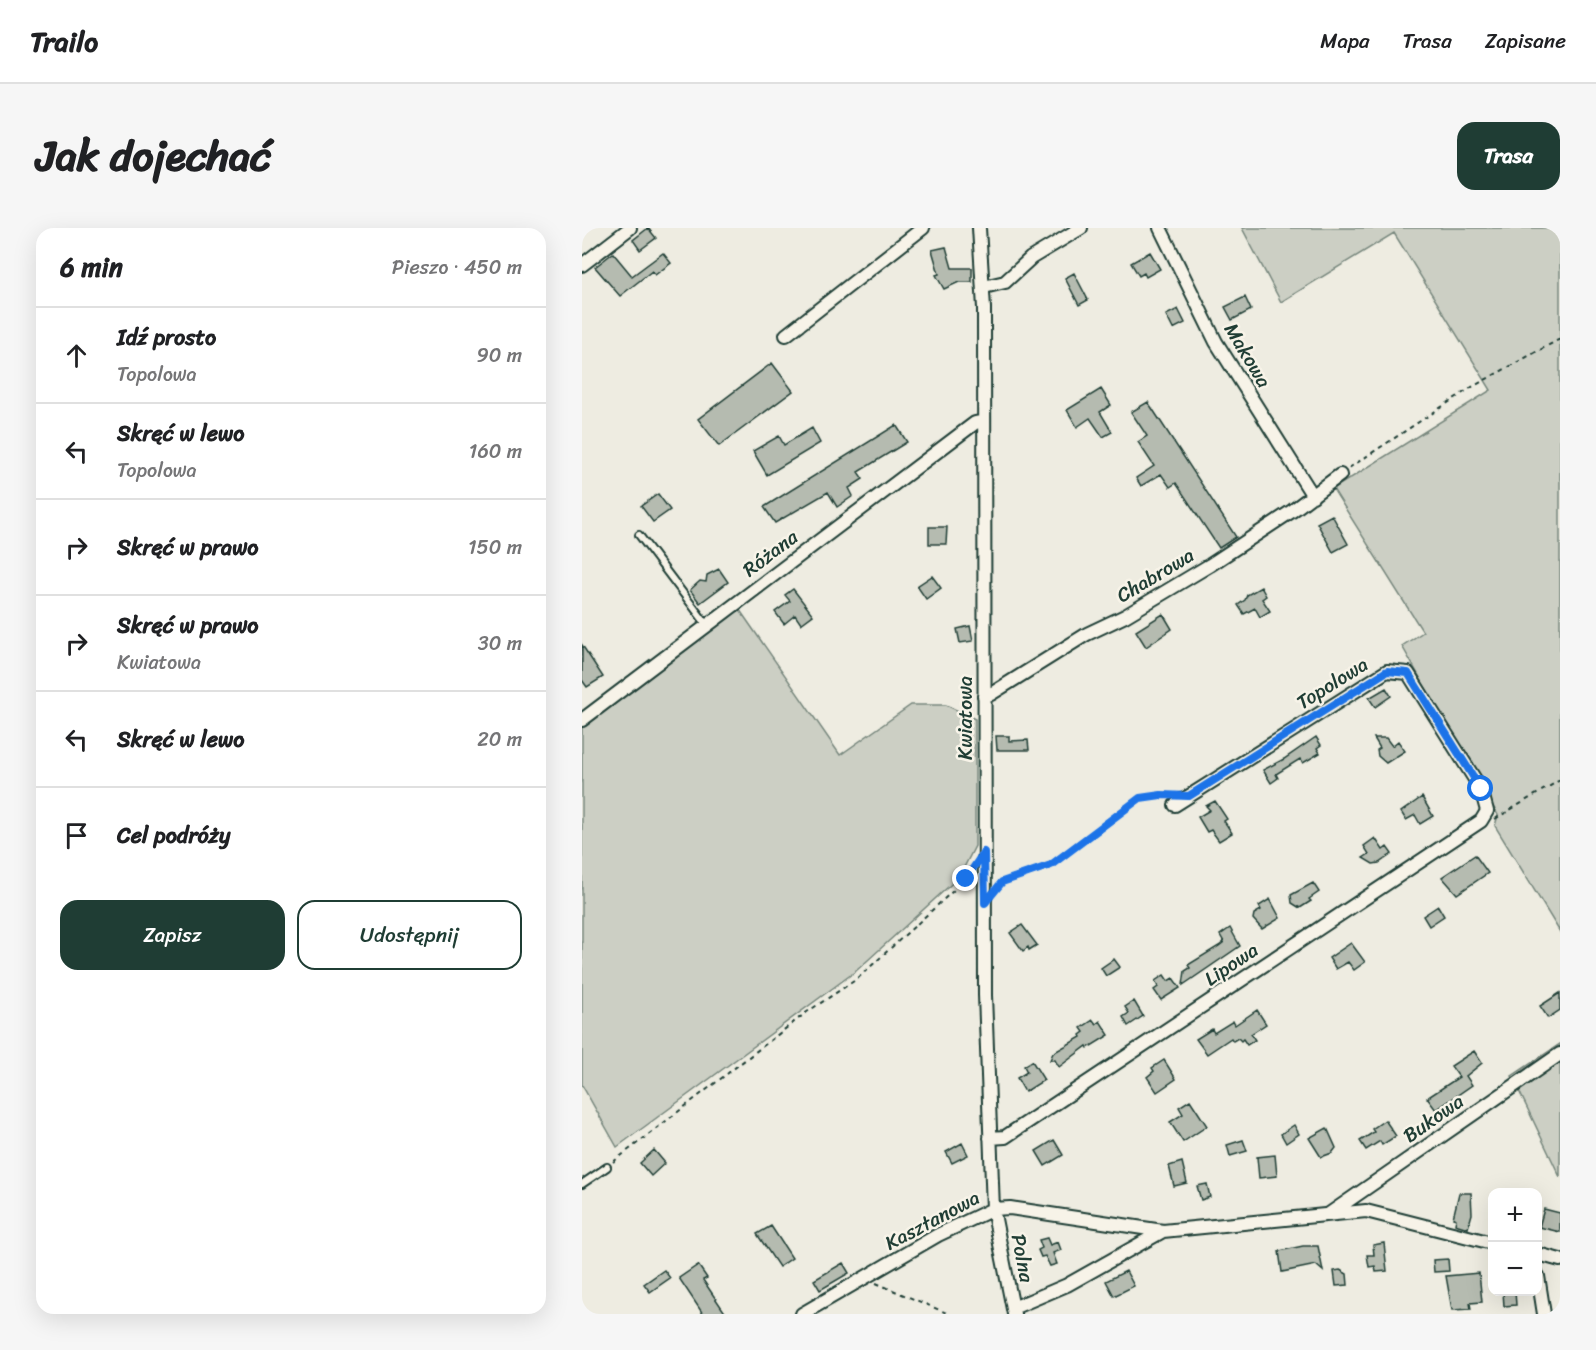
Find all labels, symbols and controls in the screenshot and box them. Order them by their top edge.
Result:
text: Trailo [30,17,98,66]
text: Mapa [1320,22,1370,60]
text: Trasa [1403,22,1452,60]
text: Zapisane [1485,22,1566,60]
text: Jak dojechać [36,119,271,193]
button: Trasa [1457,122,1560,190]
text: 6 min [60,244,123,290]
text: Pieszo · 450 m [392,250,522,285]
street label: Makowa [1214,316,1281,395]
text: Idź prosto [117,318,216,357]
text: 90 m [477,338,522,373]
icon: ahead [60,339,93,372]
text: Topolowa [117,357,197,392]
text: Skręć w lewo [117,414,244,453]
text: 160 m [469,434,522,469]
icon: left [60,435,93,468]
text: Topolowa [117,453,197,488]
street label: Różana [735,520,807,586]
text: Skręć w prawo [117,528,259,567]
text: 150 m [468,530,522,565]
icon: right [60,531,93,564]
street label: Chabrowa [1109,538,1201,613]
text: Skręć w prawo [117,606,259,645]
text: 30 m [478,626,522,661]
icon: right [60,627,93,660]
text: Kwiatowa [117,645,201,680]
street label: Topolowa [1289,647,1375,719]
street label: Kwiatowa [948,676,983,760]
text: Skręć w lewo [117,720,244,759]
text: 20 m [477,722,522,757]
icon: left [60,723,93,756]
route start [1467,775,1493,801]
text: Cel podróży [117,816,230,855]
icon: arrive [60,819,93,852]
route end [952,865,978,891]
button: Zapisz [60,900,285,970]
button: Udostępnij [297,900,522,970]
street label: Lipowa [1197,933,1266,996]
street label: Bukowa [1395,1085,1471,1152]
street label: Kasztanowa [878,1181,986,1260]
map controls [1488,1188,1542,1296]
button: + [1488,1188,1542,1242]
street label: Polna [1001,1231,1045,1286]
button: − [1488,1242,1542,1296]

